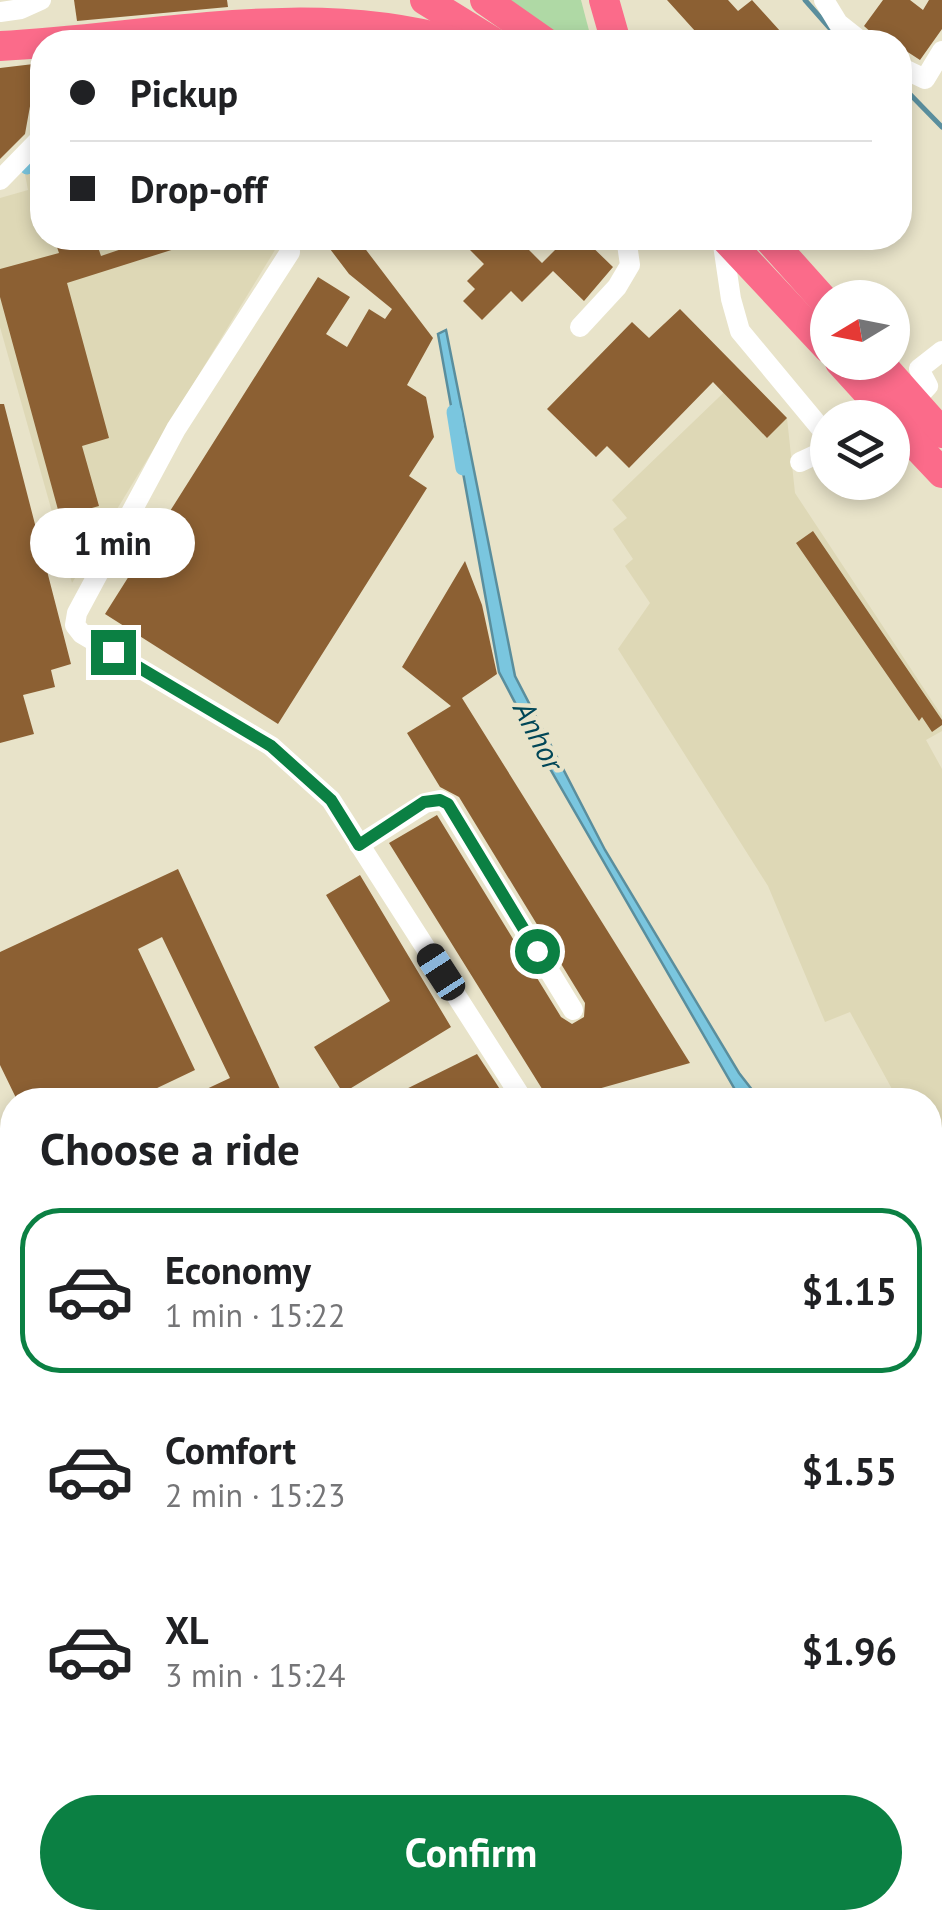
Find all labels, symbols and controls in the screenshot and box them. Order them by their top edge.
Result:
text: Pickup [130,68,238,117]
text: Drop-off [130,164,267,213]
north arrow [810,280,910,380]
map controls [810,280,910,500]
button: layers [810,400,910,500]
callout: 1 min [31,507,196,577]
text: 1 min [73,522,152,564]
route end [91,630,136,675]
water label: Anhor [505,693,574,779]
route start [515,929,560,974]
car [412,939,470,1005]
text: Choose a ride [40,1119,300,1177]
text: Economy [165,1245,311,1294]
icon: car [45,1246,135,1336]
text: $1.15 [801,1266,897,1315]
text: 1 min · 15:22 [165,1294,345,1336]
text: Comfort [165,1425,296,1474]
icon: car [45,1426,135,1516]
text: $1.55 [801,1446,897,1495]
text: 2 min · 15:23 [165,1474,345,1516]
text: XL [165,1605,209,1654]
icon: car [45,1606,135,1696]
text: $1.96 [801,1626,897,1675]
text: 3 min · 15:24 [165,1654,345,1696]
button: Confirm [40,1795,902,1910]

